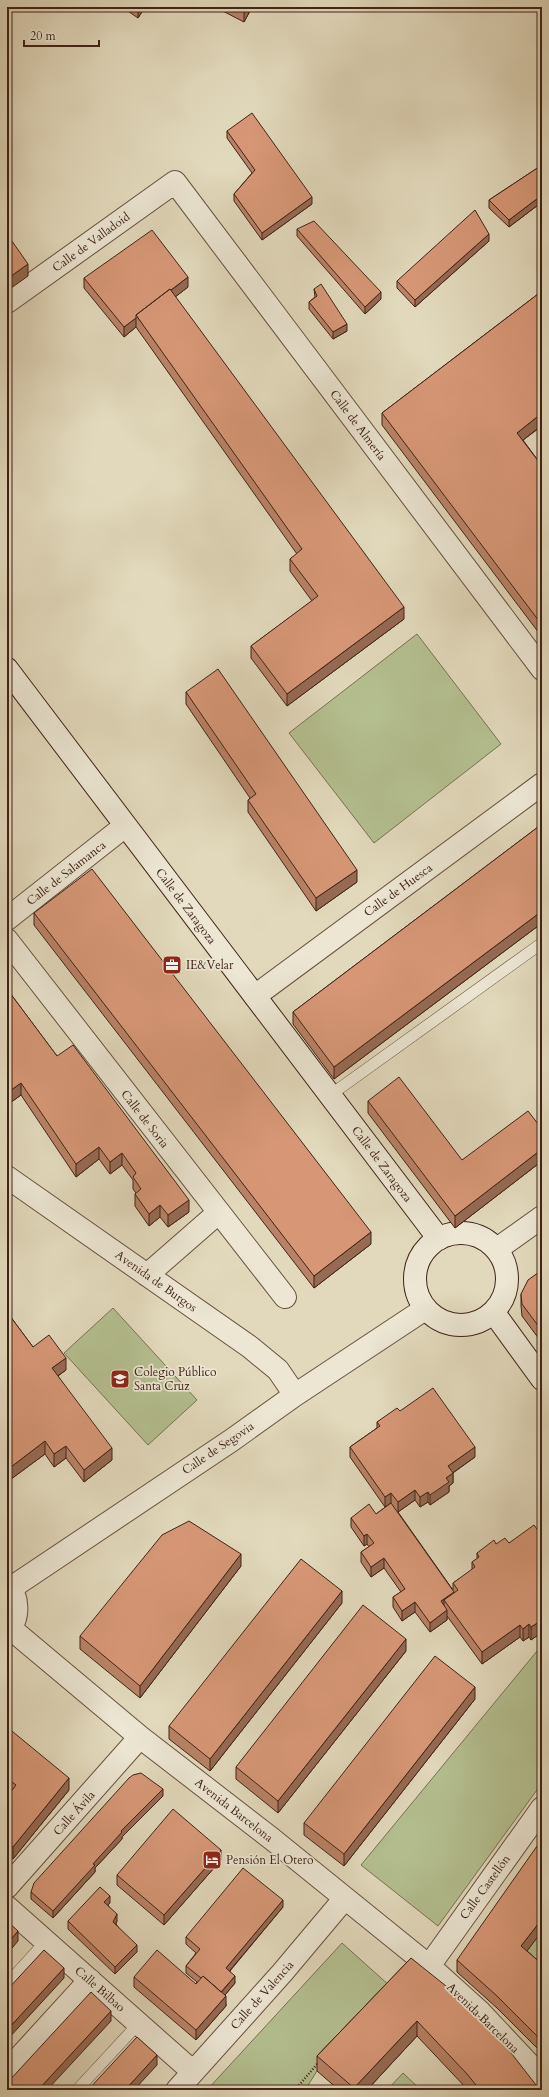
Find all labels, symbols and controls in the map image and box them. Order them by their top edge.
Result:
scale bar [24,22,99,48]
text: 20 m [30,28,57,44]
street label: Calle de Valladoid [49,208,133,276]
street label: Calle de Almería [326,387,390,464]
street label: Calle de Salamanca [23,837,110,909]
street label: Calle de Huesca [361,859,436,920]
street label: Calle de Zaragoza [152,865,220,948]
office icon: IE&Velar [161,954,183,976]
place label: IE&Velar [186,957,234,973]
street label: Calle de Soria [117,1087,173,1152]
street label: Calle de Zaragoza [348,1123,416,1206]
street label: Avenida de Burgos [112,1247,200,1315]
place label: Colegio Público Santa Cruz [134,1364,217,1394]
school or university icon: Colegio Público Santa Cruz [109,1368,131,1390]
street label: Calle de Segovia [179,1418,258,1478]
street label: Avenida Barcelona [192,1774,277,1846]
street label: Calle Ávila [49,1786,99,1839]
hotel icon: Pensión El Otero [201,1849,223,1871]
street label: Calle Castellón [456,1851,514,1923]
place label: Pensión El Otero [226,1852,314,1868]
street label: Calle de Valencia [227,1957,298,2033]
street label: Calle Bilbao [71,1963,129,2016]
street label: Avenida Barcelona [443,1979,523,2057]

